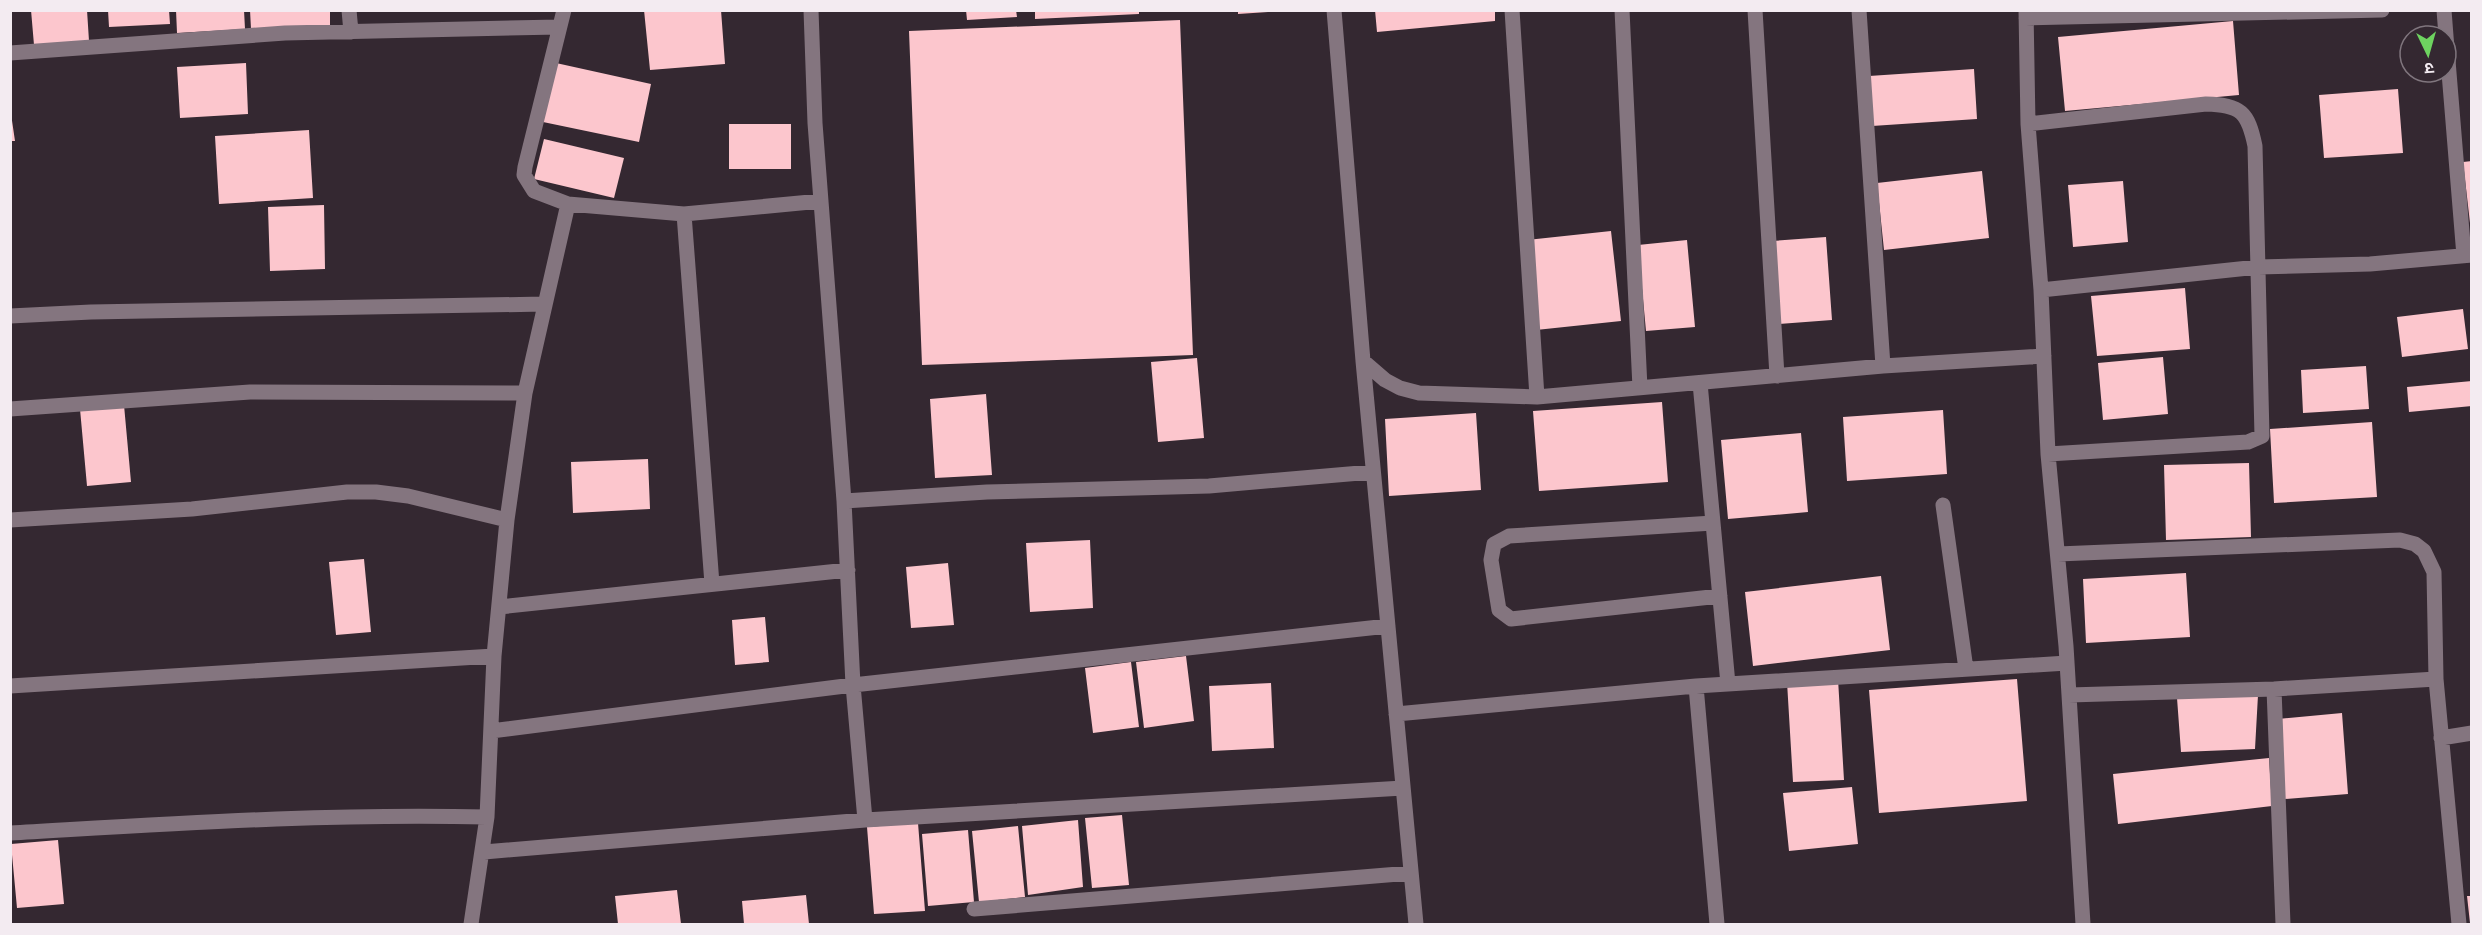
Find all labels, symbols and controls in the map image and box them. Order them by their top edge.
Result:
north arrow [2398,24,2458,84]
text: उ [2423,60,2435,76]

